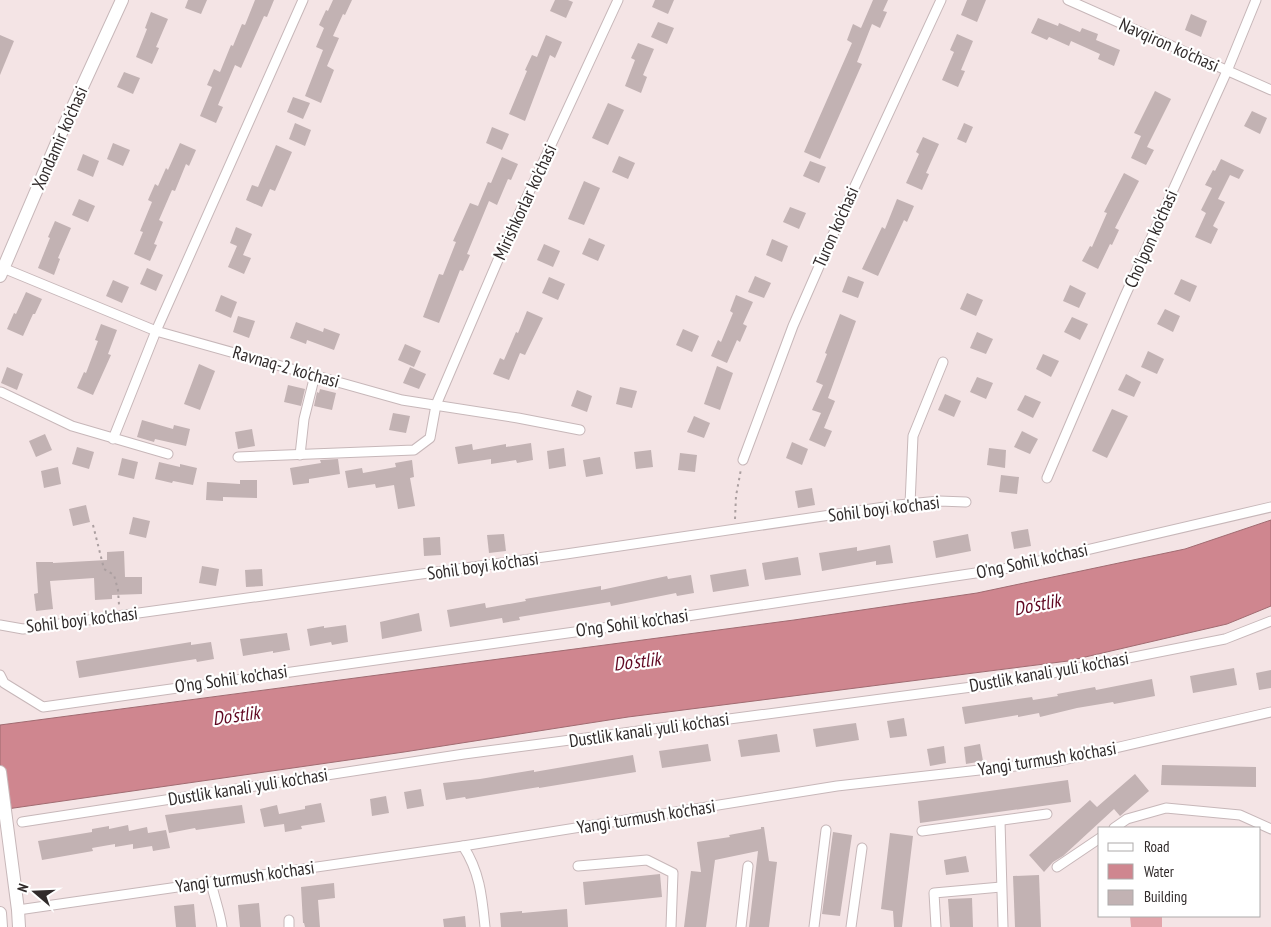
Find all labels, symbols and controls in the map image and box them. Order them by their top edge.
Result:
street label: Navqiron ko'chasi [1116,12,1223,77]
street label: Xondamir ko'chasi [27,83,93,193]
street label: Mirishkorlar ko'chasi [488,140,561,263]
street label: Turon ko'chasi [808,183,864,271]
street label: Cho'lpon ko'chasi [1119,186,1182,291]
street label: Ravnaq-2 ko'chasi [230,340,342,393]
street label: Sohil boyi ko'chasi [827,490,941,527]
street label: O'ng Sohil ko'chasi [974,537,1090,584]
street label: Sohil boyi ko'chasi [426,546,540,585]
water label: Do'stlik [1011,587,1065,620]
street label: Sohil boyi ko'chasi [25,601,139,638]
street label: O'ng Sohil ko'chasi [574,603,690,642]
water label: Do'stlik [612,646,665,676]
street label: Dustlik kanali yuli ko'chasi [967,646,1130,697]
street label: O'ng Sohil ko'chasi [173,659,289,698]
water label: Do'stlik [211,699,264,730]
street label: Dustlik kanali yuli ko'chasi [567,707,730,752]
street label: Yangi turmush ko'chasi [976,736,1118,781]
street label: Dustlik kanali yuli ko'chasi [166,763,329,810]
street label: Yangi turmush ko'chasi [575,794,717,839]
legend [1098,827,1261,917]
text: Road [1144,837,1170,856]
street label: Yangi turmush ko'chasi [174,855,316,898]
text: Water [1144,862,1175,881]
north arrow [10,867,60,917]
text: N [13,881,32,894]
text: Building [1144,887,1187,906]

